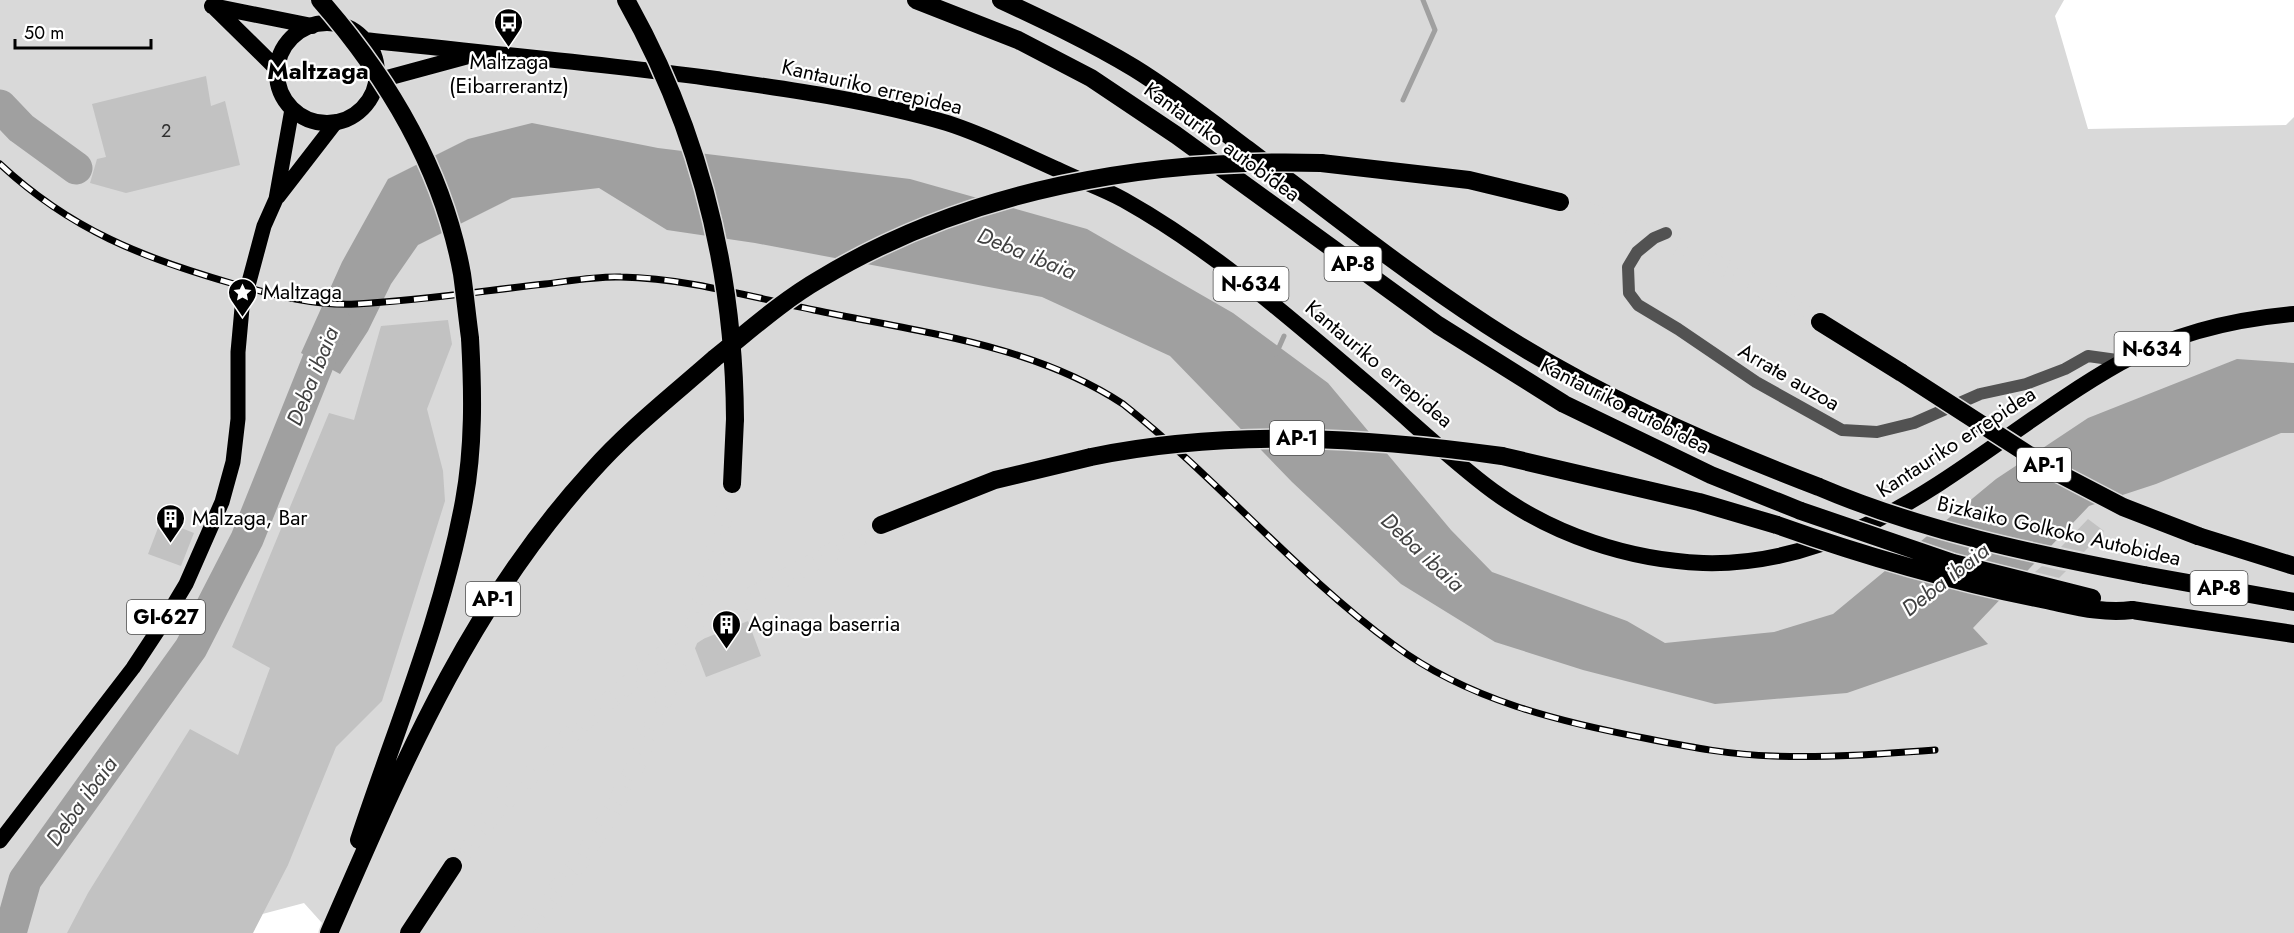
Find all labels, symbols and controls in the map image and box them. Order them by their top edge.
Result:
bus stop icon: Maltzaga (Eibarrerantz) [493,7,525,49]
scale bar [15,12,152,50]
text: 50 m [24,20,64,46]
place label: Maltzaga (Eibarrerantz) [449,47,569,101]
street label: Kantauriko errepidea [779,52,965,122]
district label: Maltzaga [267,53,369,88]
street label: Kantauriko autobidea [1138,75,1306,209]
house number: 2 [161,118,171,144]
water label: Deba ibaia [973,219,1081,287]
road number: AP-8 [1324,247,1382,281]
road number: N-634 [1214,267,1288,301]
place icon: Maltzaga [226,276,258,318]
place label: Maltzaga [263,277,342,307]
street label: Kantauriko errepidea [1299,293,1459,435]
water label: Deba ibaia [278,322,346,430]
road number: N-634 [2114,332,2190,366]
street label: Arrate auzoa [1733,336,1845,418]
street label: Kantauriko autobidea [1535,350,1715,462]
street label: Kantauriko errepidea [1870,379,2042,505]
road number: AP-1 [1270,421,1324,455]
road number: AP-1 [2017,448,2071,482]
street label: Bizkaiko Golkoko Autobidea [1934,488,2184,574]
building icon: Malzaga, Bar [155,502,187,544]
place label: Malzaga, Bar [192,503,308,533]
water label: Deba ibaia [1374,505,1472,599]
water label: Deba ibaia [1894,534,1996,624]
road number: AP-8 [2190,571,2248,605]
road number: AP-1 [466,582,520,616]
road number: GI-627 [127,600,205,634]
building icon: Aginaga baserria [711,608,743,650]
place label: Aginaga baserria [748,609,900,639]
water label: Deba ibaia [37,750,125,852]

